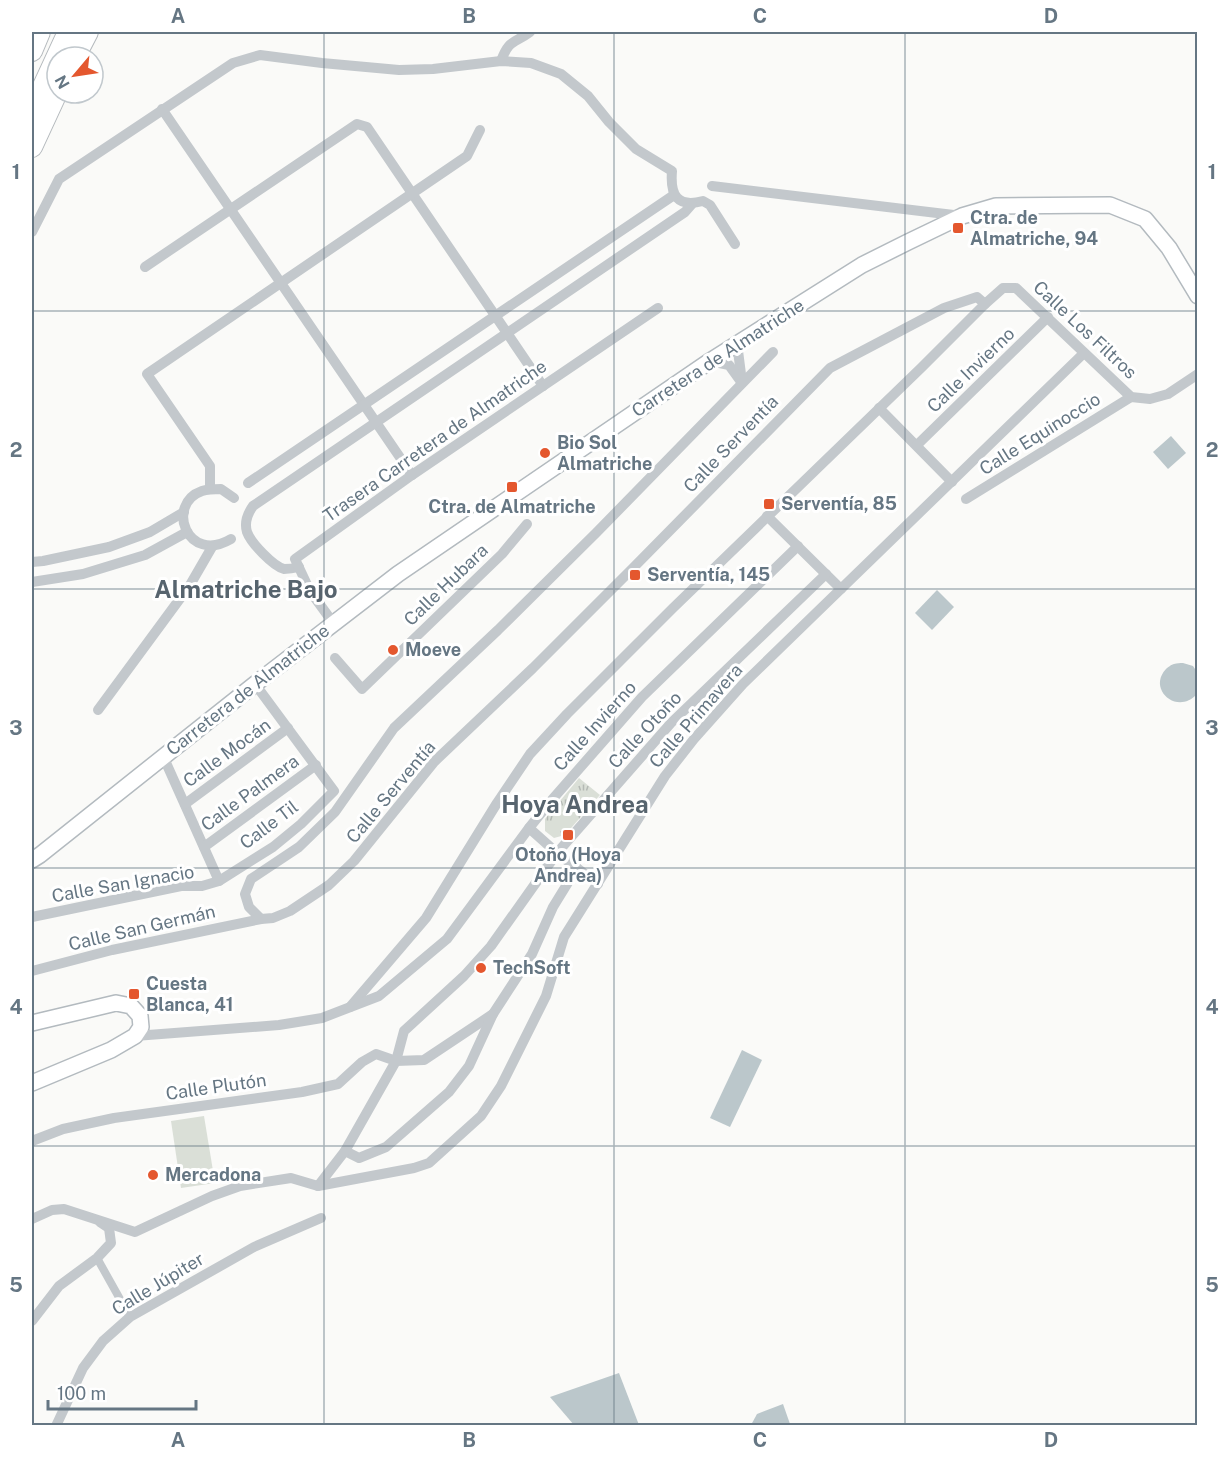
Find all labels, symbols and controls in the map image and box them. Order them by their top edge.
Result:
text: A [171,4,185,28]
text: B [462,4,476,28]
text: C [753,4,767,28]
text: D [1044,4,1058,28]
north arrow [45,45,105,105]
text: N [51,72,74,92]
text: 1 [12,160,20,184]
text: 1 [1208,160,1216,184]
place label: Ctra. de Almatriche, 94 [970,207,1098,249]
marker: Ctra. de Almatriche, 94 [951,221,965,235]
street label: Calle Los Filtros [1029,276,1141,383]
street label: Carretera de Almatriche [628,294,808,421]
street label: Calle Invierno [923,323,1019,417]
street label: Trasera Carretera de Almatriche [319,355,550,526]
street label: Calle Equinoccio [975,388,1104,479]
street label: Calle Serventía [679,391,782,497]
place label: Bio Sol Almatriche [557,432,652,474]
text: 2 [10,438,22,462]
text: 2 [1206,438,1218,462]
marker: Bio Sol Almatriche [538,446,552,460]
marker: Ctra. de Almatriche [505,480,519,494]
place label: Serventía, 85 [781,493,897,514]
place label: Ctra. de Almatriche [428,496,596,517]
marker: Serventía, 85 [762,497,776,511]
street label: Calle Hubara [399,539,492,630]
place label: Serventía, 145 [647,564,770,585]
marker: Serventía, 145 [628,568,642,582]
district label: Almatriche Bajo [154,575,338,603]
street label: Carretera de Almatriche [162,619,333,760]
place label: Moeve [405,639,461,660]
marker: Moeve [386,643,400,657]
street label: Calle Primavera [645,659,746,772]
street label: Calle Invierno [549,677,640,775]
street label: Calle Otoño [604,687,686,772]
street label: Calle Mocán [179,714,274,791]
text: 3 [9,716,23,740]
text: 3 [1205,716,1219,740]
street label: Calle Serventía [342,736,439,847]
street label: Calle Palmera [197,750,303,835]
district label: Hoya Andrea [501,790,649,818]
street label: Calle Til [235,796,302,853]
marker: Otoño (Hoya Andrea) [561,828,575,842]
place label: Otoño (Hoya Andrea) [515,844,621,886]
street label: Calle San Ignacio [50,861,196,906]
street label: Calle San Germán [67,900,217,955]
place label: TechSoft [493,957,570,978]
marker: TechSoft [474,961,488,975]
place label: Cuesta Blanca, 41 [146,973,234,1015]
marker: Cuesta Blanca, 41 [127,987,141,1001]
text: 4 [9,995,23,1019]
text: 4 [1205,995,1219,1019]
street label: Calle Plutón [164,1069,268,1104]
place label: Mercadona [165,1164,261,1185]
marker: Mercadona [146,1168,160,1182]
street label: Calle Júpiter [108,1248,208,1319]
text: 5 [9,1273,23,1297]
text: 5 [1205,1273,1219,1297]
scale bar [48,1373,196,1411]
text: 100 m [57,1383,106,1404]
text: A [171,1428,185,1452]
text: B [462,1428,476,1452]
text: C [753,1428,767,1452]
text: D [1044,1428,1058,1452]

